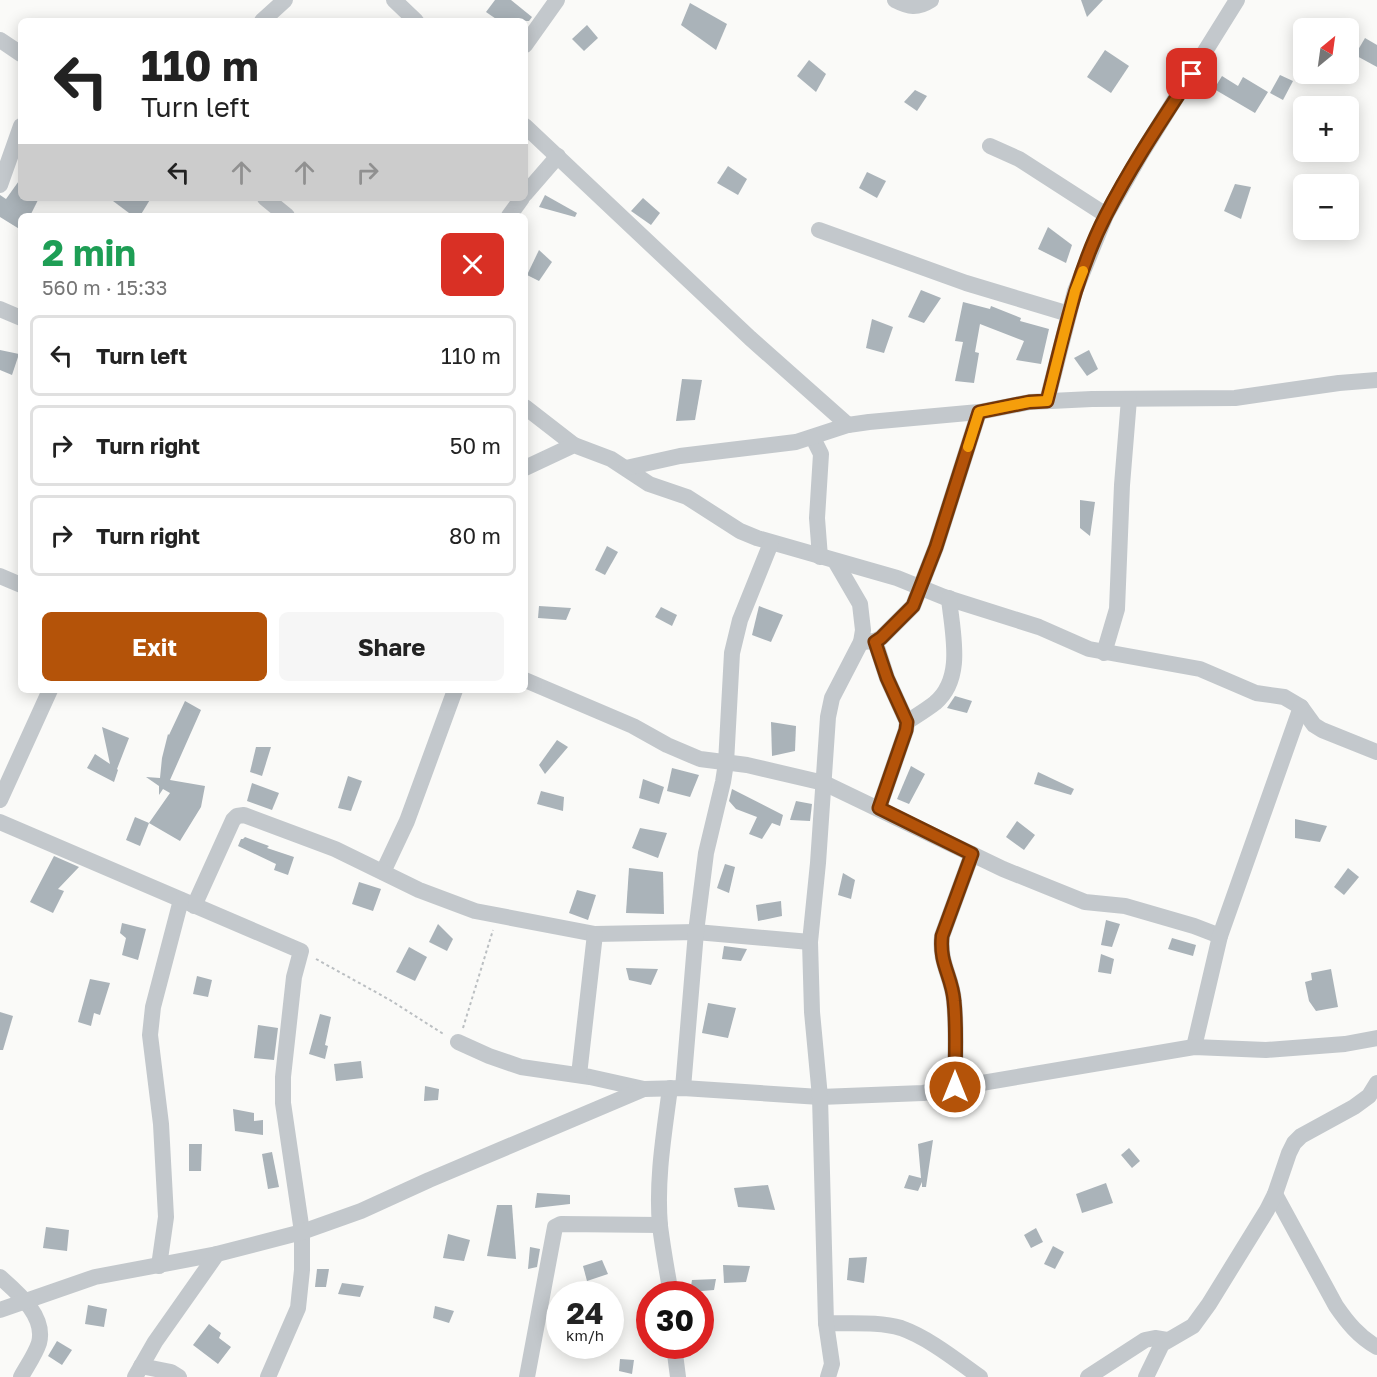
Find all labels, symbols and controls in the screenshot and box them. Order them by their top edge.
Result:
north arrow [1293,18,1359,84]
map controls [1293,18,1359,240]
text: 110 m [141,40,259,90]
icon: left [42,42,120,120]
pin [1166,48,1217,99]
icon: arrive [1175,57,1208,90]
text: Turn left [141,91,250,123]
button: + [1293,96,1359,162]
icon: left [162,156,195,189]
icon: ahead [225,156,258,189]
icon: ahead [288,156,321,189]
icon: right [351,156,384,189]
button: − [1293,174,1359,240]
text: 2 min [42,231,136,274]
button: close [441,233,504,296]
text: 560 m · 15:33 [42,275,168,299]
icon: left [45,339,78,372]
text: Turn left [96,342,187,369]
text: 110 m [441,342,501,369]
icon: right [45,429,78,462]
text: Turn right [96,432,200,459]
text: 50 m [450,432,501,459]
icon: right [45,519,78,552]
text: Turn right [96,522,200,549]
text: 80 m [449,522,501,549]
button: Exit [42,612,267,681]
button: Share [279,612,504,681]
position arrow [923,1055,987,1119]
speed limit sign: 30 [636,1281,714,1359]
text: 24 [566,1295,604,1331]
text: km/h [566,1326,604,1344]

